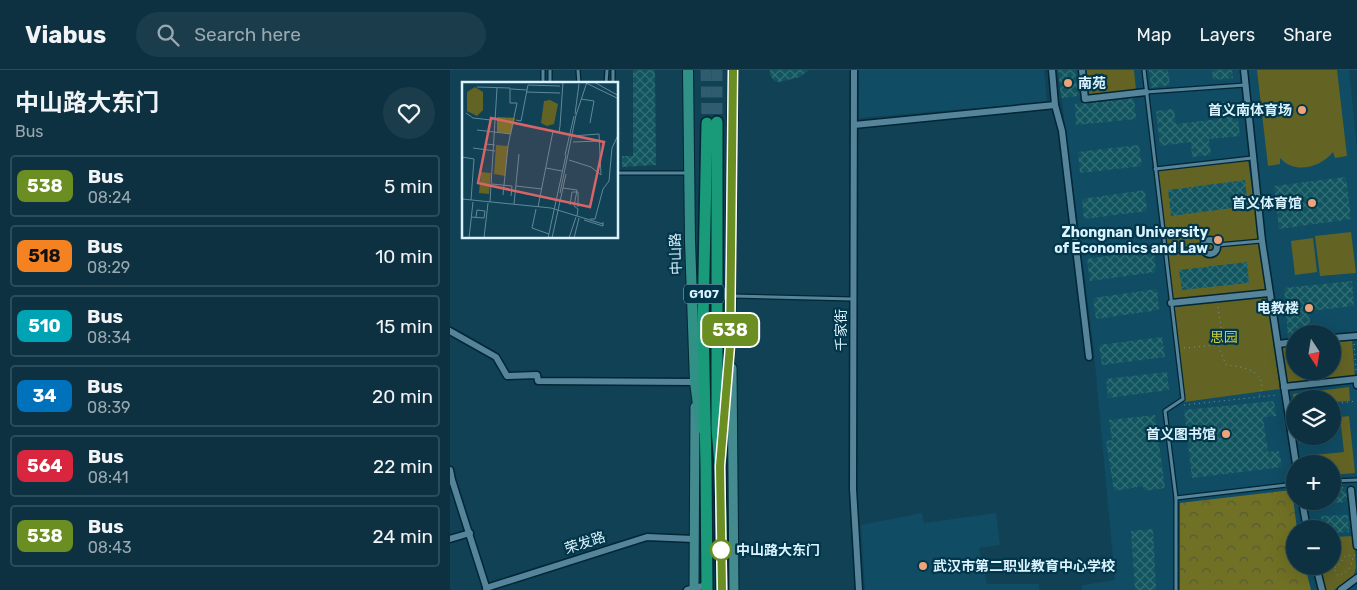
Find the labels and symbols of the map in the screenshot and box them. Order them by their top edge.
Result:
place label: 南苑 [1078,75,1106,92]
marker: 南苑 [1062,77,1074,89]
inset map [462,82,619,239]
place label: 首义南体育场 [1208,102,1292,119]
marker: 首义南体育场 [1296,104,1308,116]
place label: 首义体育馆 [1232,195,1302,212]
marker: 首义体育馆 [1306,197,1318,209]
place label: Zhongnan University of Economics and Law [1054,224,1209,257]
street label: 中山路 [667,233,685,275]
marker: Zhongnan University of Economics and Law [1212,234,1224,246]
road number: G107 [684,284,724,303]
place label: 电教楼 [1257,300,1299,317]
marker: 电教楼 [1303,302,1315,314]
street label: 千家街 [833,309,850,351]
line badge: 538 [701,314,759,346]
north arrow [1286,325,1341,380]
park label: 思园 [1210,329,1238,346]
place label: 首义图书馆 [1146,426,1216,443]
marker: 首义图书馆 [1220,428,1232,440]
street label: 荣发路 [562,528,608,558]
marker: 中山路大东门 [710,539,732,561]
place label: 中山路大东门 [736,542,820,559]
place label: 武汉市第二职业教育中心学校 [933,558,1115,575]
marker: 武汉市第二职业教育中心学校 [917,560,929,572]

